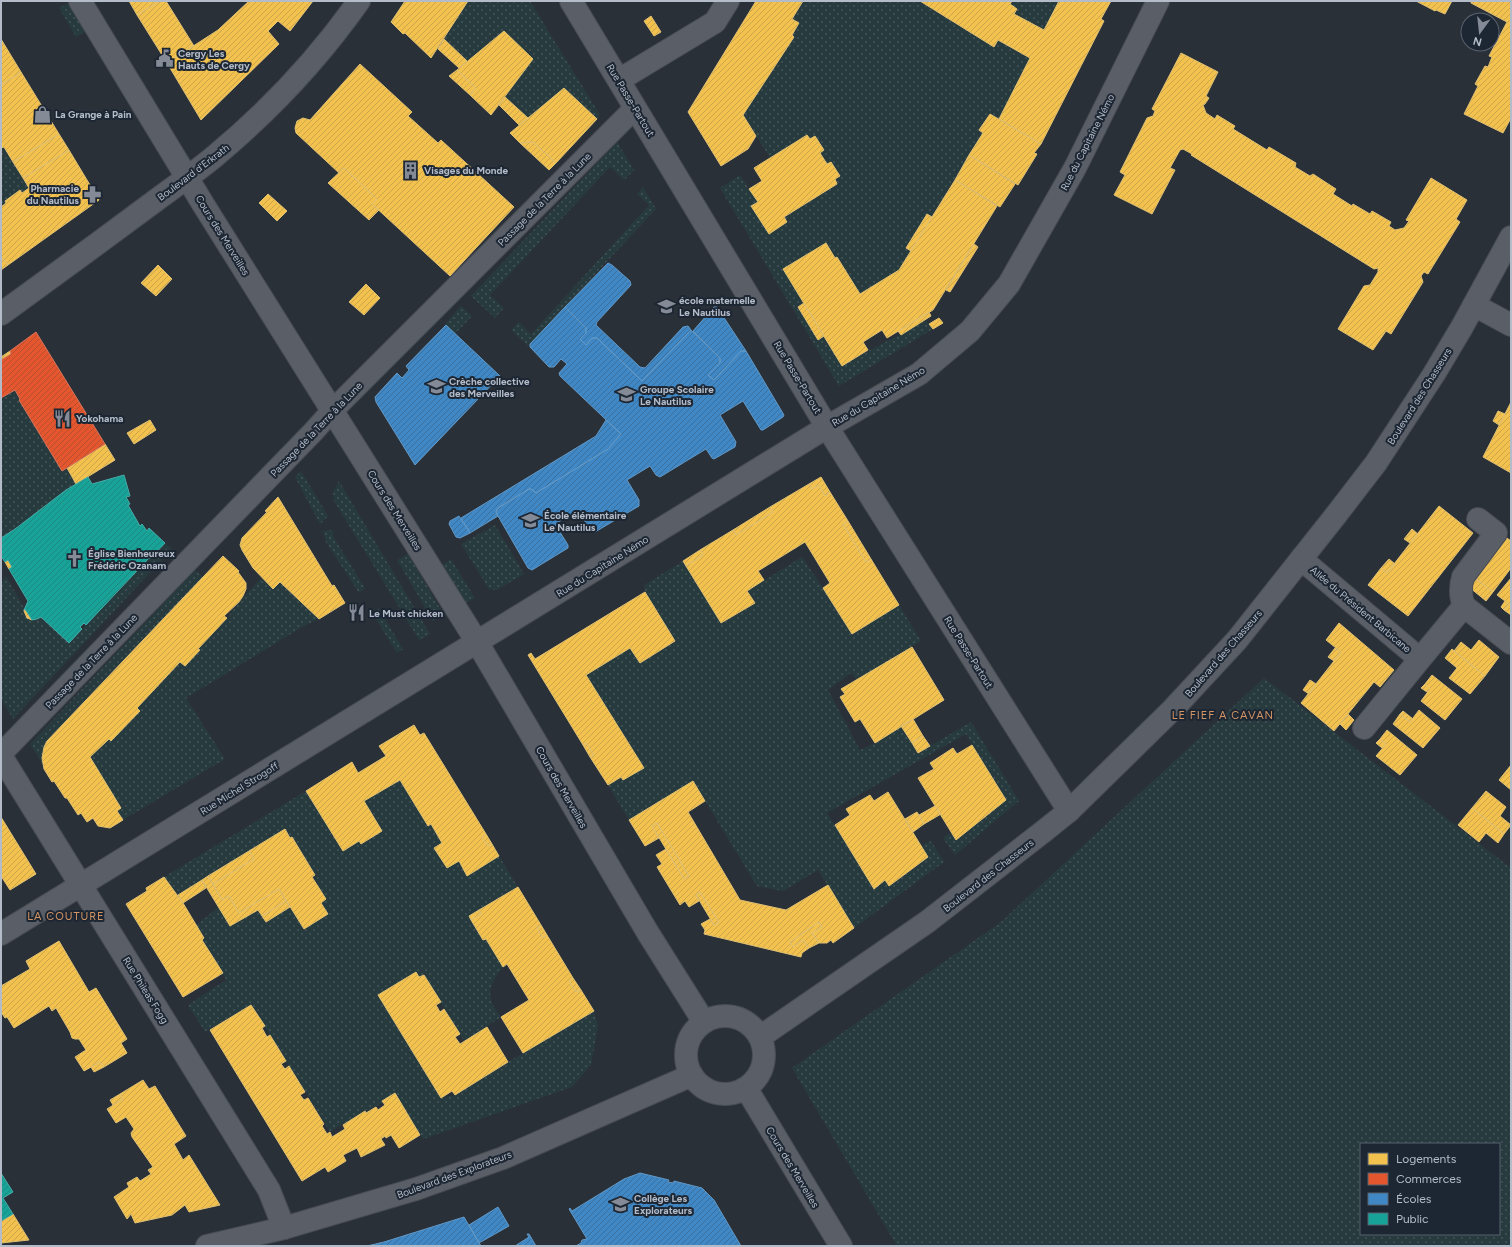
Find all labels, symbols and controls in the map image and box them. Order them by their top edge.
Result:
north arrow [1460,12,1500,52]
text: N [1472,34,1483,49]
place label: Cergy Les Hauts de Cergy [178,47,250,72]
public building icon: Cergy Les Hauts de Cergy [155,49,175,69]
street label: Rue Passe-Partout [604,62,658,139]
street label: Rue du Capitaine Némo [1057,92,1117,193]
shop icon: La Grange à Pain [32,104,52,124]
place label: La Grange à Pain [55,108,132,121]
street label: Boulevard d'Erkrath [155,141,232,204]
street label: Passage de la Terre à la Lune [495,150,594,249]
building icon: Visages du Monde [401,160,421,180]
place label: Visages du Monde [424,164,508,177]
place label: Pharmacie du Nautilus [27,182,79,207]
pharmacy icon: Pharmacie du Nautilus [82,184,102,204]
street label: Cours des Merveilles [193,193,253,278]
place label: école maternelle Le Nautilus [679,294,756,319]
school or university icon: école maternelle Le Nautilus [656,296,676,316]
street label: Rue Passe-Partout [771,339,825,416]
street label: Boulevard des Chasseurs [1384,345,1455,447]
street label: Rue du Capitaine Némo [829,363,927,429]
place label: Crèche collective des Merveilles [449,375,530,400]
school or university icon: Crèche collective des Merveilles [426,377,446,397]
street label: Passage de la Terre à la Lune [268,379,365,479]
place label: Groupe Scolaire Le Nautilus [640,383,714,408]
school or university icon: Groupe Scolaire Le Nautilus [617,385,637,405]
restaurant icon: Yokohama [53,408,73,428]
place label: Yokohama [76,412,123,425]
street label: Cours des Merveilles [365,468,425,553]
place label: École élémentaire Le Nautilus [544,509,627,534]
school or university icon: École élémentaire Le Nautilus [521,511,541,531]
street label: Rue du Capitaine Némo [554,533,651,600]
place label: Église Bienheureux Frédéric Ozanam [88,547,175,572]
church icon: Église Bienheureux Frédéric Ozanam [65,549,85,569]
street label: Allée du Président Barbicane [1308,563,1414,656]
restaurant icon: Le Must chicken [346,603,366,623]
place label: Le Must chicken [369,607,443,620]
street label: Boulevard des Chasseurs [1182,607,1265,700]
street label: Passage de la Terre à la Lune [43,611,140,711]
street label: Rue Passe-Partout [941,614,996,691]
district label: LE FIEF A CAVAN [1172,709,1274,722]
street label: Cours des Merveilles [533,744,590,831]
street label: Rue Michel Strogoff [198,759,281,818]
street label: Boulevard des Chasseurs [940,836,1037,915]
district label: LA COUTURE [27,910,105,923]
street label: Rue Phileas Fogg [120,954,171,1026]
street label: Cours des Merveilles [763,1124,822,1210]
legend [1360,1143,1500,1235]
street label: Boulevard des Explorateurs [395,1148,514,1201]
text: Logements [1396,1152,1457,1166]
text: Commerces [1396,1172,1462,1186]
place label: Collège Les Explorateurs [634,1192,693,1217]
text: Écoles [1396,1192,1432,1206]
school or university icon: Collège Les Explorateurs [611,1194,631,1214]
text: Public [1396,1212,1429,1226]

